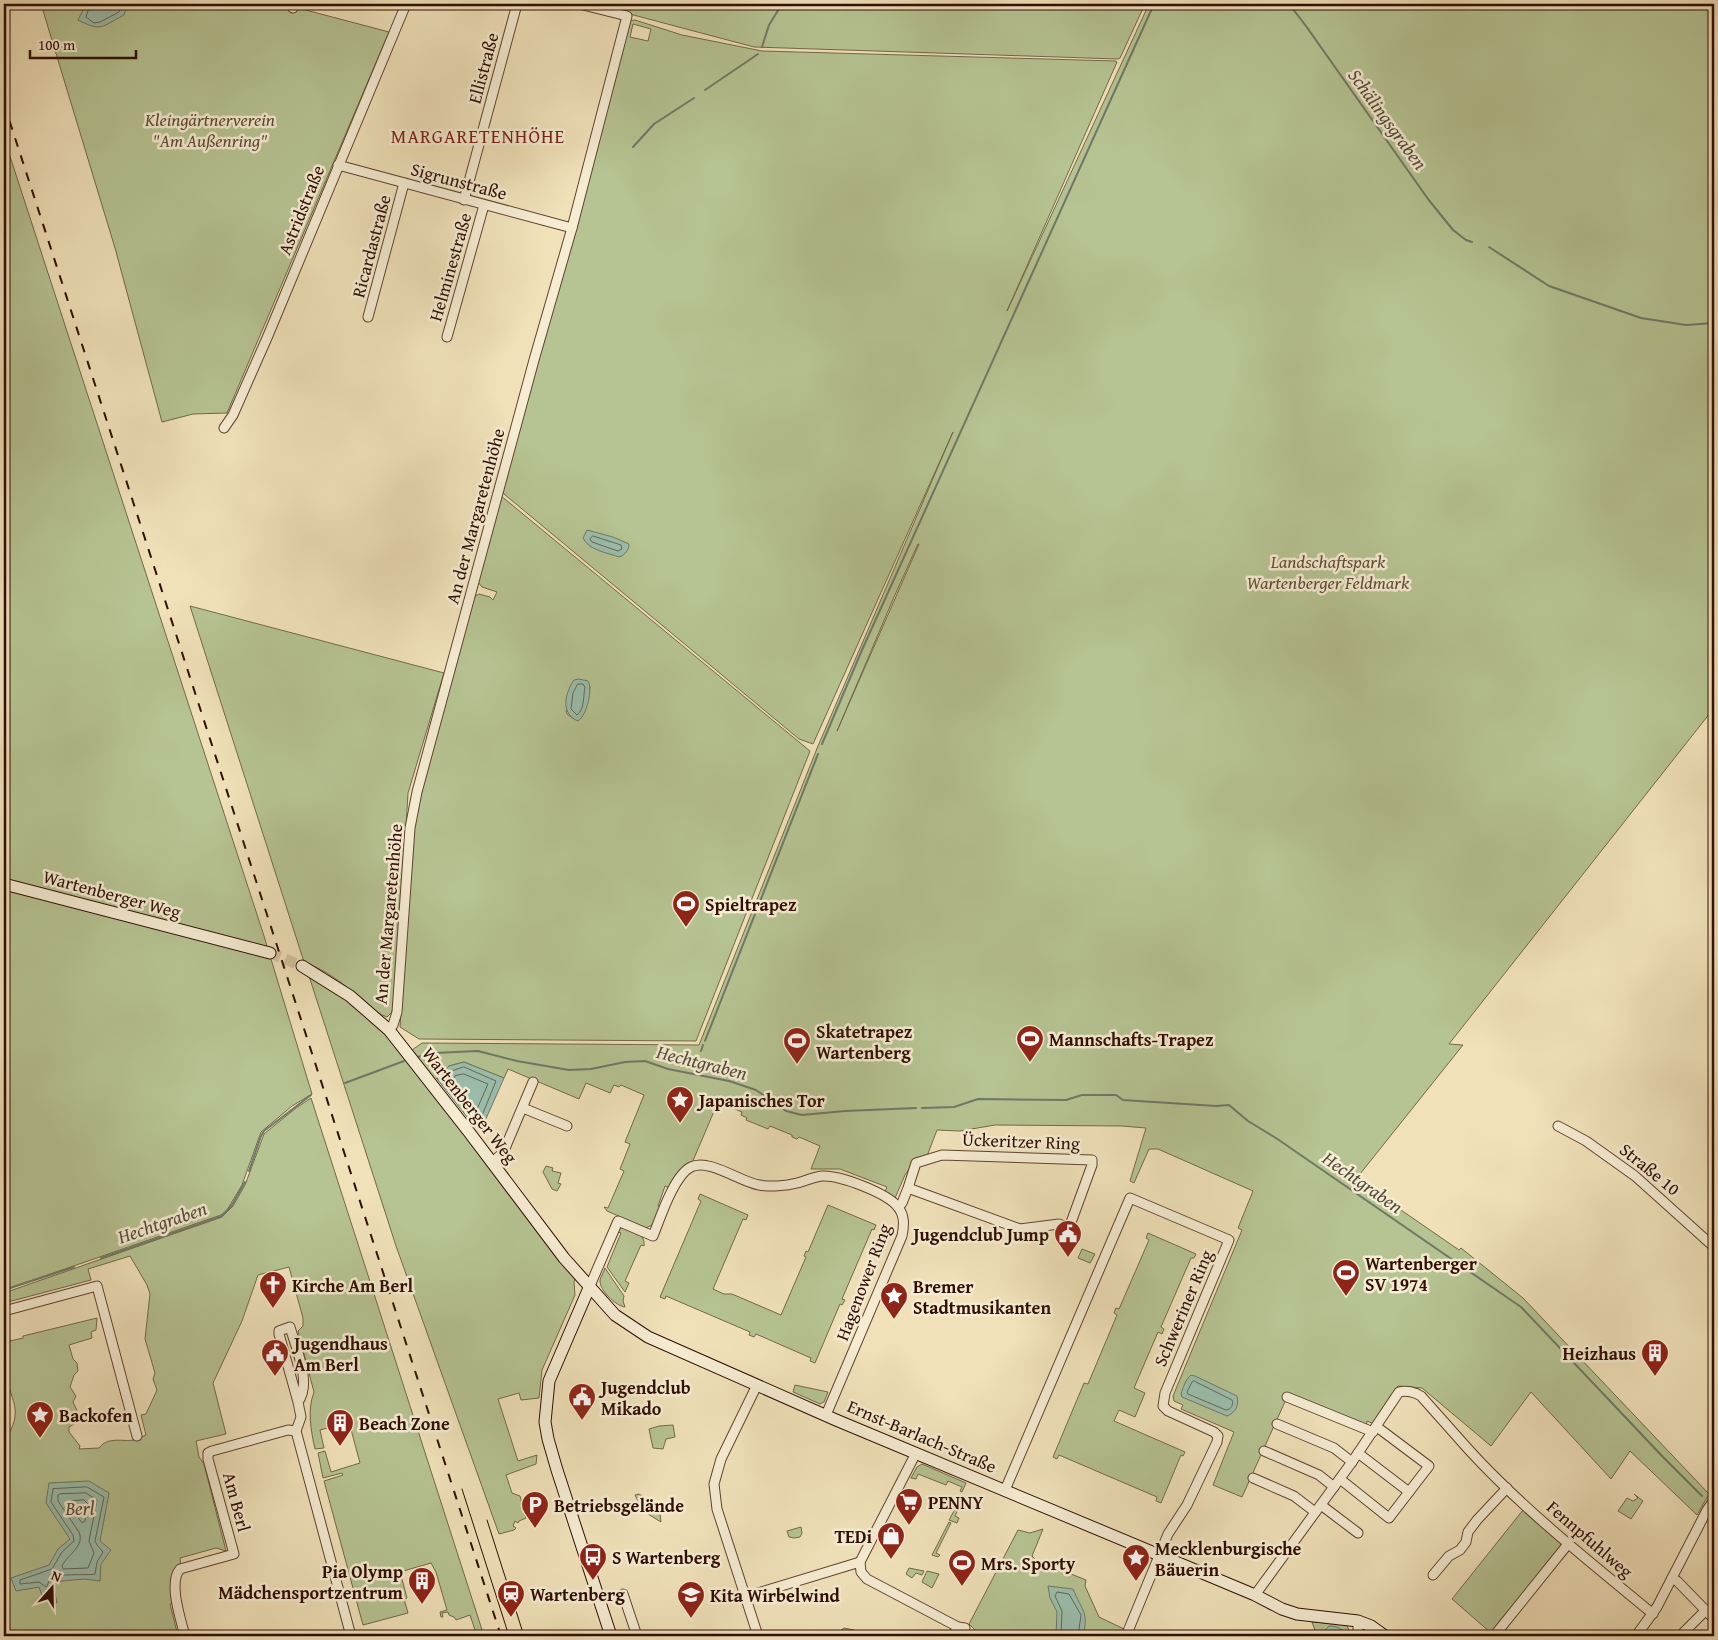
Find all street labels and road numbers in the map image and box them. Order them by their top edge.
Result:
street label: Ellistraße [461,29,505,107]
street label: Sigrunstraße [408,155,510,207]
street label: Astridstraße [271,161,331,259]
street label: Ricardastraße [344,192,398,300]
street label: Helminestraße [422,209,478,325]
street label: An der Margaretenhöhe [439,425,511,607]
street label: An der Margaretenhöhe [367,823,409,1005]
street label: Wartenberger Weg [40,863,184,925]
street label: Wartenberger Weg [416,1041,524,1169]
street label: Ückeritzer Ring [962,1125,1080,1157]
street label: Straße 10 [1614,1136,1686,1202]
street label: Hagenower Ring [828,1219,898,1345]
street label: Schweriner Ring [1146,1245,1220,1371]
street label: Ernst-Barlach-Straße [843,1392,1001,1480]
street label: Am Berl [216,1469,258,1535]
street label: Fennpfuhlweg [1541,1494,1639,1584]

